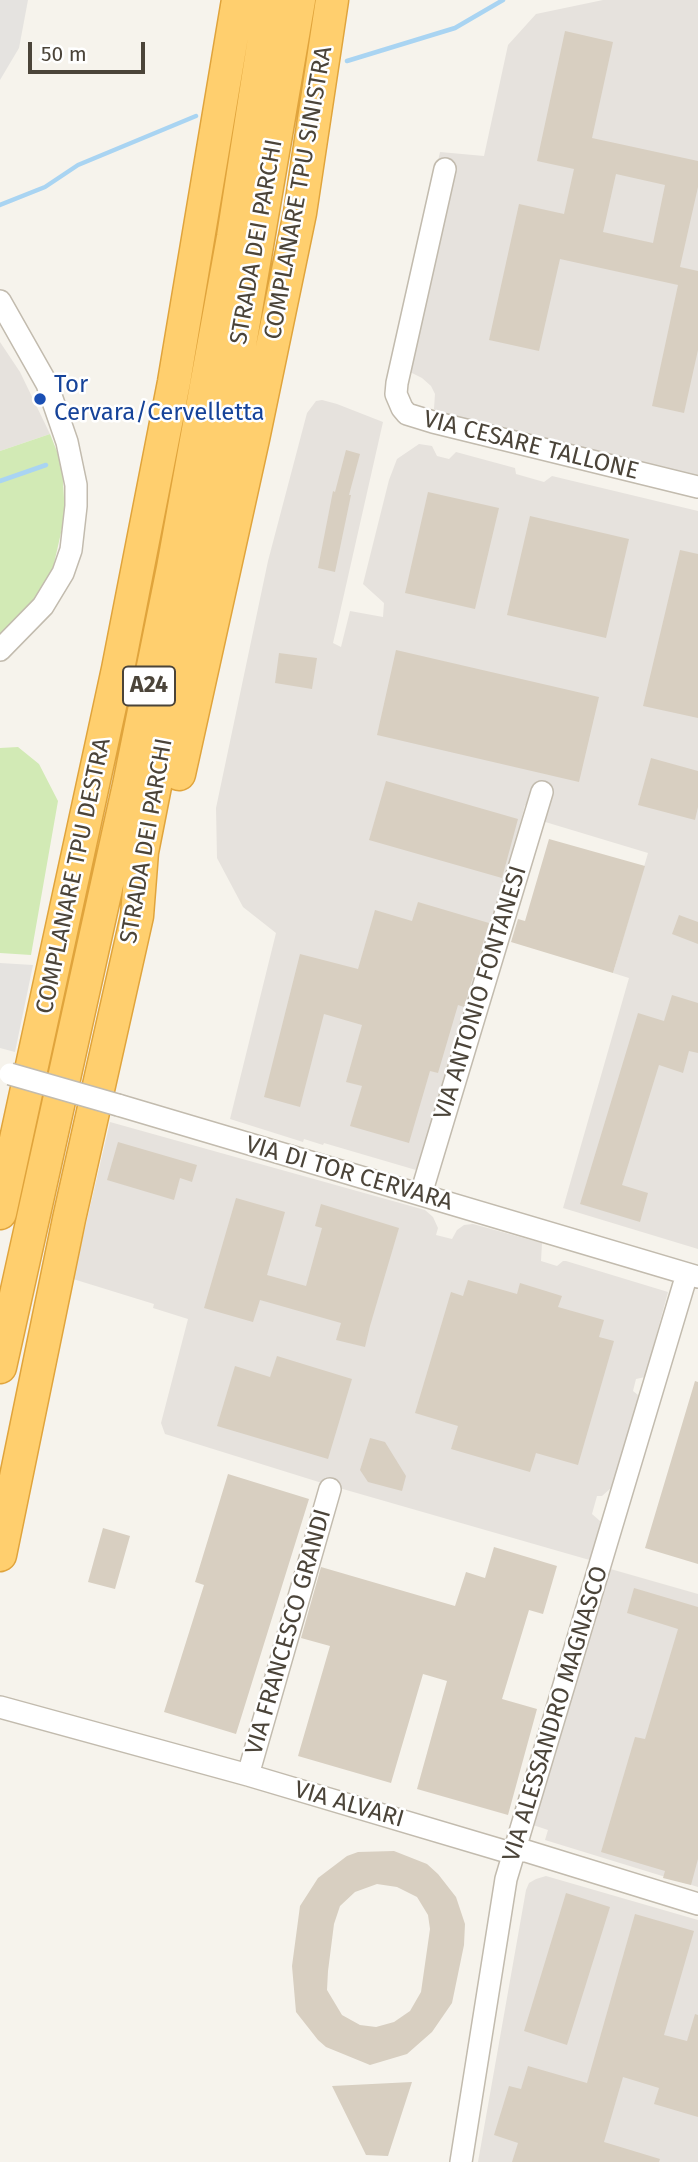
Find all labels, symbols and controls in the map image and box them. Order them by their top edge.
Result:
scale bar [32,28,149,72]
text: 50 m [41,41,87,67]
street label: COMPLANARE TPU SINISTRA [259,44,339,342]
street label: STRADA DEI PARCHI [225,137,289,347]
place label: Tor Cervara/Cervelletta [54,371,265,427]
marker: Tor Cervara/Cervelletta [32,391,48,407]
street label: VIA CESARE TALLONE [420,405,642,487]
road number: A24 [123,666,175,706]
street label: COMPLANARE TPU DESTRA [31,735,117,1017]
street label: STRADA DEI PARCHI [115,736,179,946]
street label: VIA ANTONIO FONTANESI [429,863,533,1123]
street label: VIA DI TOR CERVARA [242,1131,456,1217]
street label: VIA FRANCESCO GRANDI [240,1506,338,1758]
street label: VIA ALESSANDRO MAGNASCO [497,1563,615,1865]
street label: VIA ALVARI [291,1776,407,1834]

